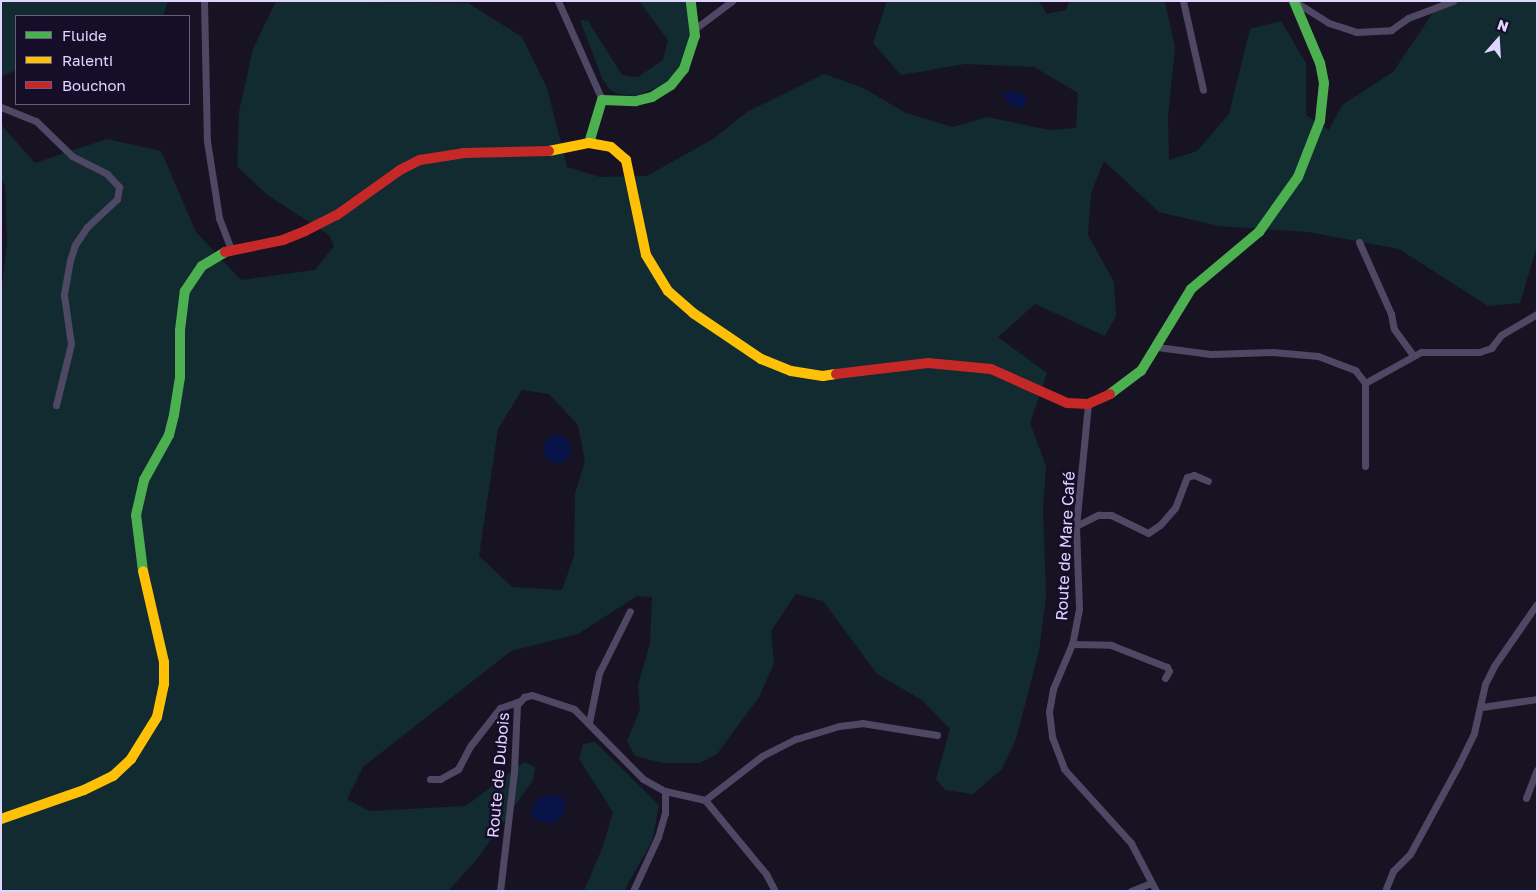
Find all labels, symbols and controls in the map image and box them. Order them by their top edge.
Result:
legend [15,15,190,105]
north arrow [1473,15,1523,65]
text: N [1495,16,1511,35]
text: Fluide [62,26,107,44]
text: Ralenti [62,51,113,69]
text: Bouchon [62,76,126,94]
street label: Route de Mare Café [1051,471,1079,621]
street label: Route de Dubois [483,711,513,839]

